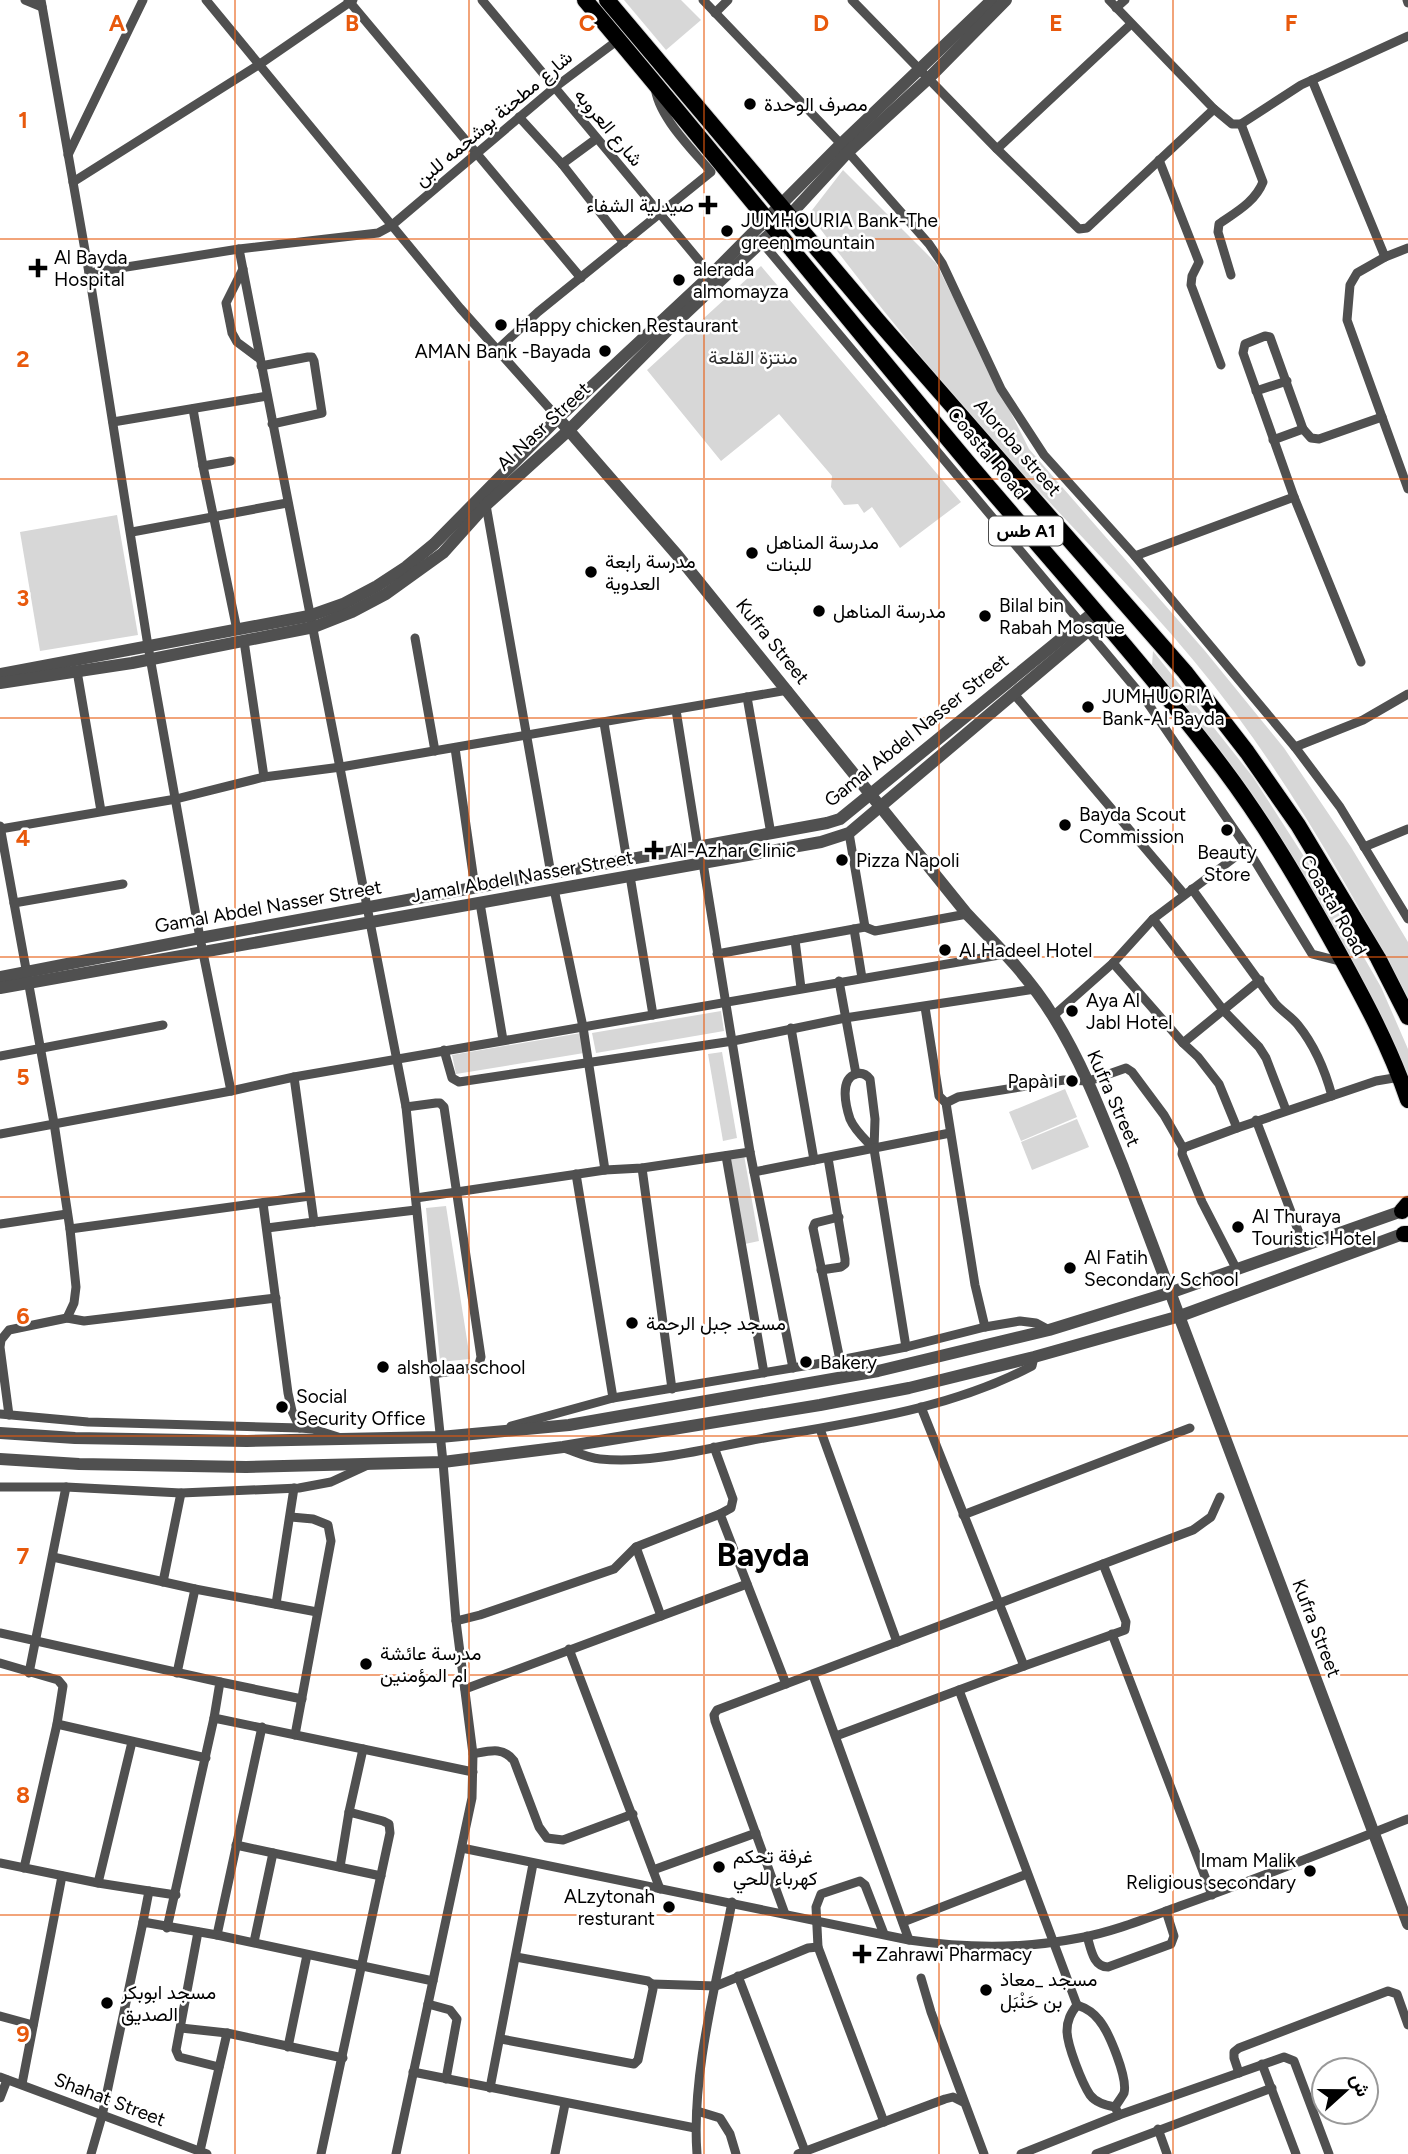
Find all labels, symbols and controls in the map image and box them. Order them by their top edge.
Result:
text: A [109,9,126,37]
text: B [345,9,359,37]
text: C [579,9,596,37]
text: D [813,9,829,37]
text: E [1049,9,1063,37]
text: F [1285,9,1298,37]
street label: شارع مطحنة بوشحمه للبن [410,46,578,192]
street label: شارع العروبه [569,84,648,172]
place label: مصرف الوحدة [764,93,868,116]
marker: مصرف الوحدة [742,96,758,112]
text: 1 [18,106,28,134]
place label: صيدلية الشفاء [586,194,694,217]
marker: صيدلية الشفاء [700,197,716,213]
place label: JUMHOURIA Bank-The green mountain [741,209,938,254]
marker: JUMHOURIA Bank-The green mountain [719,223,735,239]
place label: Al Bayda Hospital [54,246,128,291]
marker: Al Bayda Hospital [28,258,48,278]
place label: alerada almomayza [693,258,789,303]
marker: alerada almomayza [671,272,687,288]
place label: Happy chicken Restaurant [515,314,739,337]
marker: Happy chicken Restaurant [493,317,509,333]
place label: AMAN Bank -Bayada [415,340,591,363]
marker: AMAN Bank -Bayada [597,343,613,359]
text: 2 [16,345,30,373]
park label: منتزة القلعة [708,346,798,369]
street label: Al Nasr Street [492,377,595,475]
street label: Aloroba street [969,394,1066,501]
street label: Coastal Road [943,403,1033,504]
road number: طس A1 [989,516,1063,546]
place label: مدرسة المناهل للبنات [766,531,879,576]
marker: مدرسة المناهل للبنات [744,545,760,561]
place label: مدرسة رابعة العدوية [605,550,696,595]
marker: مدرسة رابعة العدوية [583,564,599,580]
text: 3 [17,584,29,612]
street label: Kufra Street [731,594,814,689]
place label: Bilal bin Rabah Mosque [999,594,1125,639]
place label: مدرسة المناهل [833,600,946,623]
marker: مدرسة المناهل [811,603,827,619]
marker: Bilal bin Rabah Mosque [977,608,993,624]
street label: Gamal Abdel Nasser Street [820,649,1013,812]
place label: JUMHUORIA Bank-Al Bayda [1102,685,1225,730]
marker: JUMHUORIA Bank-Al Bayda [1080,699,1096,715]
place label: Bayda Scout Commission [1079,803,1186,848]
marker: Bayda Scout Commission [1057,817,1073,833]
marker: Beauty Store [1219,822,1235,838]
text: 4 [16,824,30,852]
place label: Al-Azhar Clinic [670,839,796,862]
marker: Al-Azhar Clinic [644,840,664,860]
place label: Beauty Store [1197,841,1257,886]
street label: Jamal Abdel Nasser Street [409,846,635,907]
place label: Pizza Napoli [856,849,960,872]
street label: Coastal Road [1295,851,1372,960]
marker: Pizza Napoli [834,852,850,868]
street label: Gamal Abdel Nasser Street [153,875,383,938]
place label: Al Hadeel Hotel [959,939,1092,962]
marker: Al Hadeel Hotel [937,942,953,958]
place label: Aya Al Jabl Hotel [1086,989,1172,1034]
marker: Aya Al Jabl Hotel [1064,1003,1080,1019]
street label: Kufra Street [1082,1046,1145,1150]
text: 5 [16,1063,30,1091]
place label: Papà i [1007,1070,1058,1093]
marker: Papà i [1064,1073,1080,1089]
place label: Al Thuraya Touristic Hotel [1252,1205,1376,1250]
marker: Al Thuraya Touristic Hotel [1230,1219,1246,1235]
place label: Al Fatih Secondary School [1084,1246,1239,1291]
marker: Al Fatih Secondary School [1062,1260,1078,1276]
text: 6 [16,1302,30,1330]
place label: مسجد جبل الرحمة [646,1312,786,1335]
marker: مسجد جبل الرحمة [624,1315,640,1331]
place label: Bakery [820,1351,877,1374]
marker: Bakery [798,1354,814,1370]
place label: alsholaa school [397,1356,526,1379]
marker: alsholaa school [375,1359,391,1375]
place label: Social Security Office [296,1385,425,1430]
marker: Social Security Office [274,1399,290,1415]
district label: Bayda [716,1535,810,1574]
text: 7 [17,1542,30,1570]
street label: Kufra Street [1287,1576,1346,1680]
place label: مدرسة عائشة ام المؤمنين [380,1642,481,1688]
marker: مدرسة عائشة ام المؤمنين [358,1656,374,1672]
text: 8 [16,1781,30,1809]
place label: غرفة تحكم كهرباء للحي [733,1845,818,1894]
place label: Imam Malik Religious secondary [1126,1849,1297,1894]
marker: غرفة تحكم كهرباء للحي [711,1859,727,1875]
marker: Imam Malik Religious secondary [1302,1863,1318,1879]
place label: ALzytonah resturant [564,1885,655,1930]
marker: ALzytonah resturant [661,1899,677,1915]
place label: Zahrawi Pharmacy [876,1943,1032,1966]
marker: Zahrawi Pharmacy [854,1946,870,1962]
place label: مسجد _معاذ بن حَنْبَل [1000,1968,1097,2013]
place label: مسجد ابوبكر الصديق [120,1981,216,2026]
marker: مسجد _معاذ بن حَنْبَل [978,1982,994,1998]
marker: مسجد ابوبكر الصديق [99,1995,115,2011]
text: 9 [16,2020,30,2048]
north arrow [1310,2056,1380,2126]
street label: Shahat Street [51,2068,169,2131]
text: ش [1346,2070,1375,2100]

